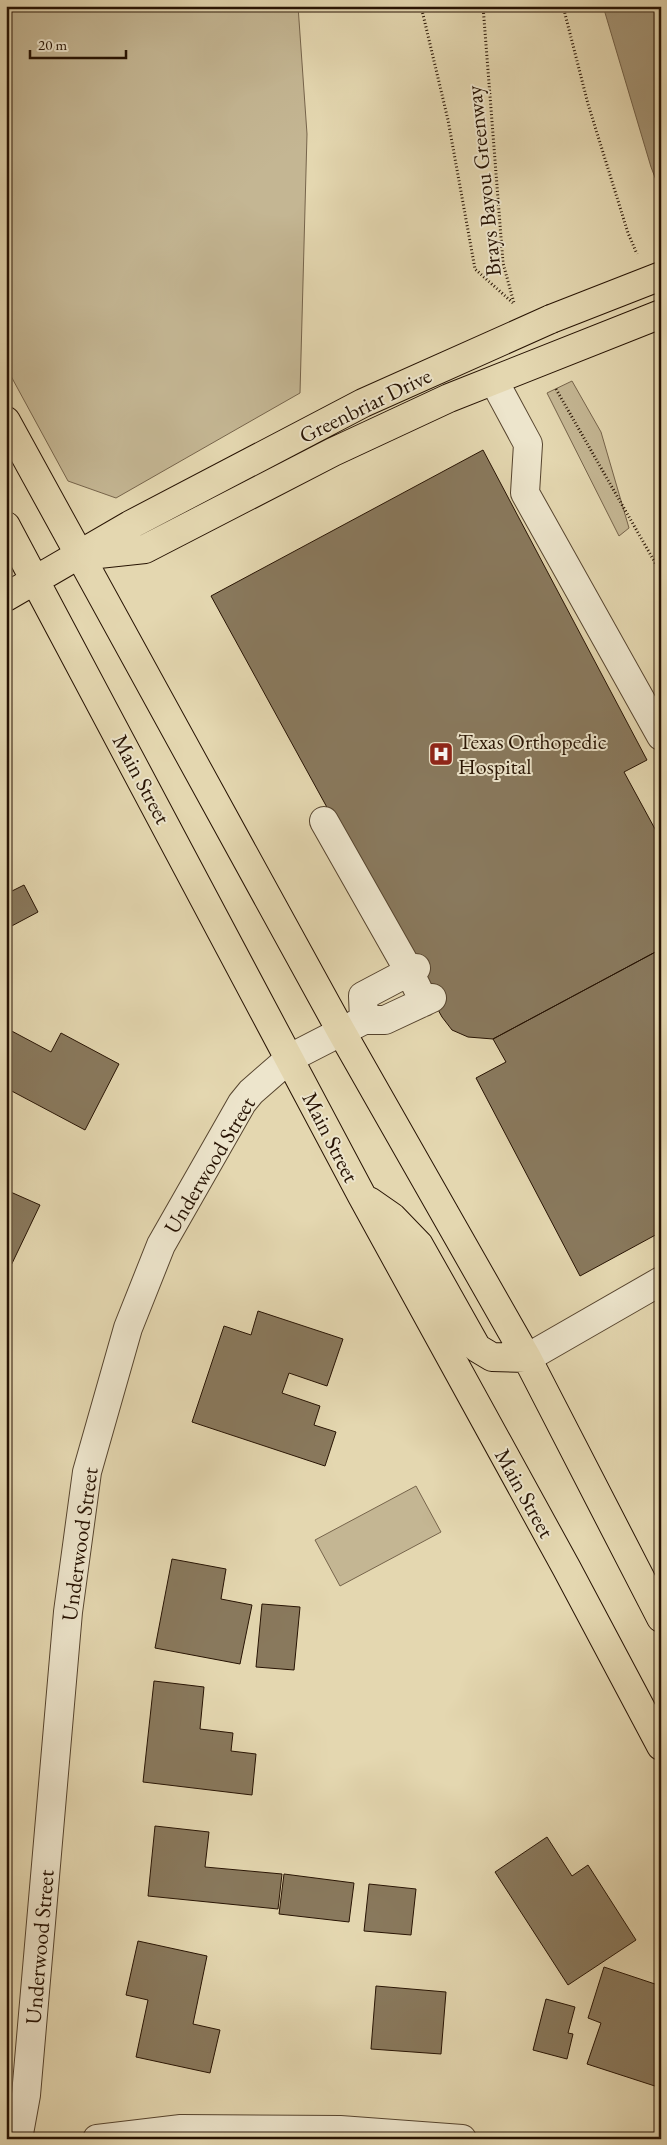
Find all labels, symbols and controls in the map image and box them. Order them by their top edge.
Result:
scale bar [30,28,126,60]
text: 20 m [38,35,67,54]
street label: Brays Bayou Greenway [459,84,508,278]
street label: Greenbriar Drive [294,361,436,450]
place label: Texas Orthopedic Hospital [458,727,607,781]
street label: Main Street [106,729,177,829]
hospital icon: Texas Orthopedic Hospital [428,741,454,767]
street label: Main Street [295,1087,366,1188]
street label: Underwood Street [157,1091,262,1239]
street label: Main Street [488,1443,561,1543]
street label: Underwood Street [54,1465,105,1623]
street label: Underwood Street [18,1868,61,2026]

